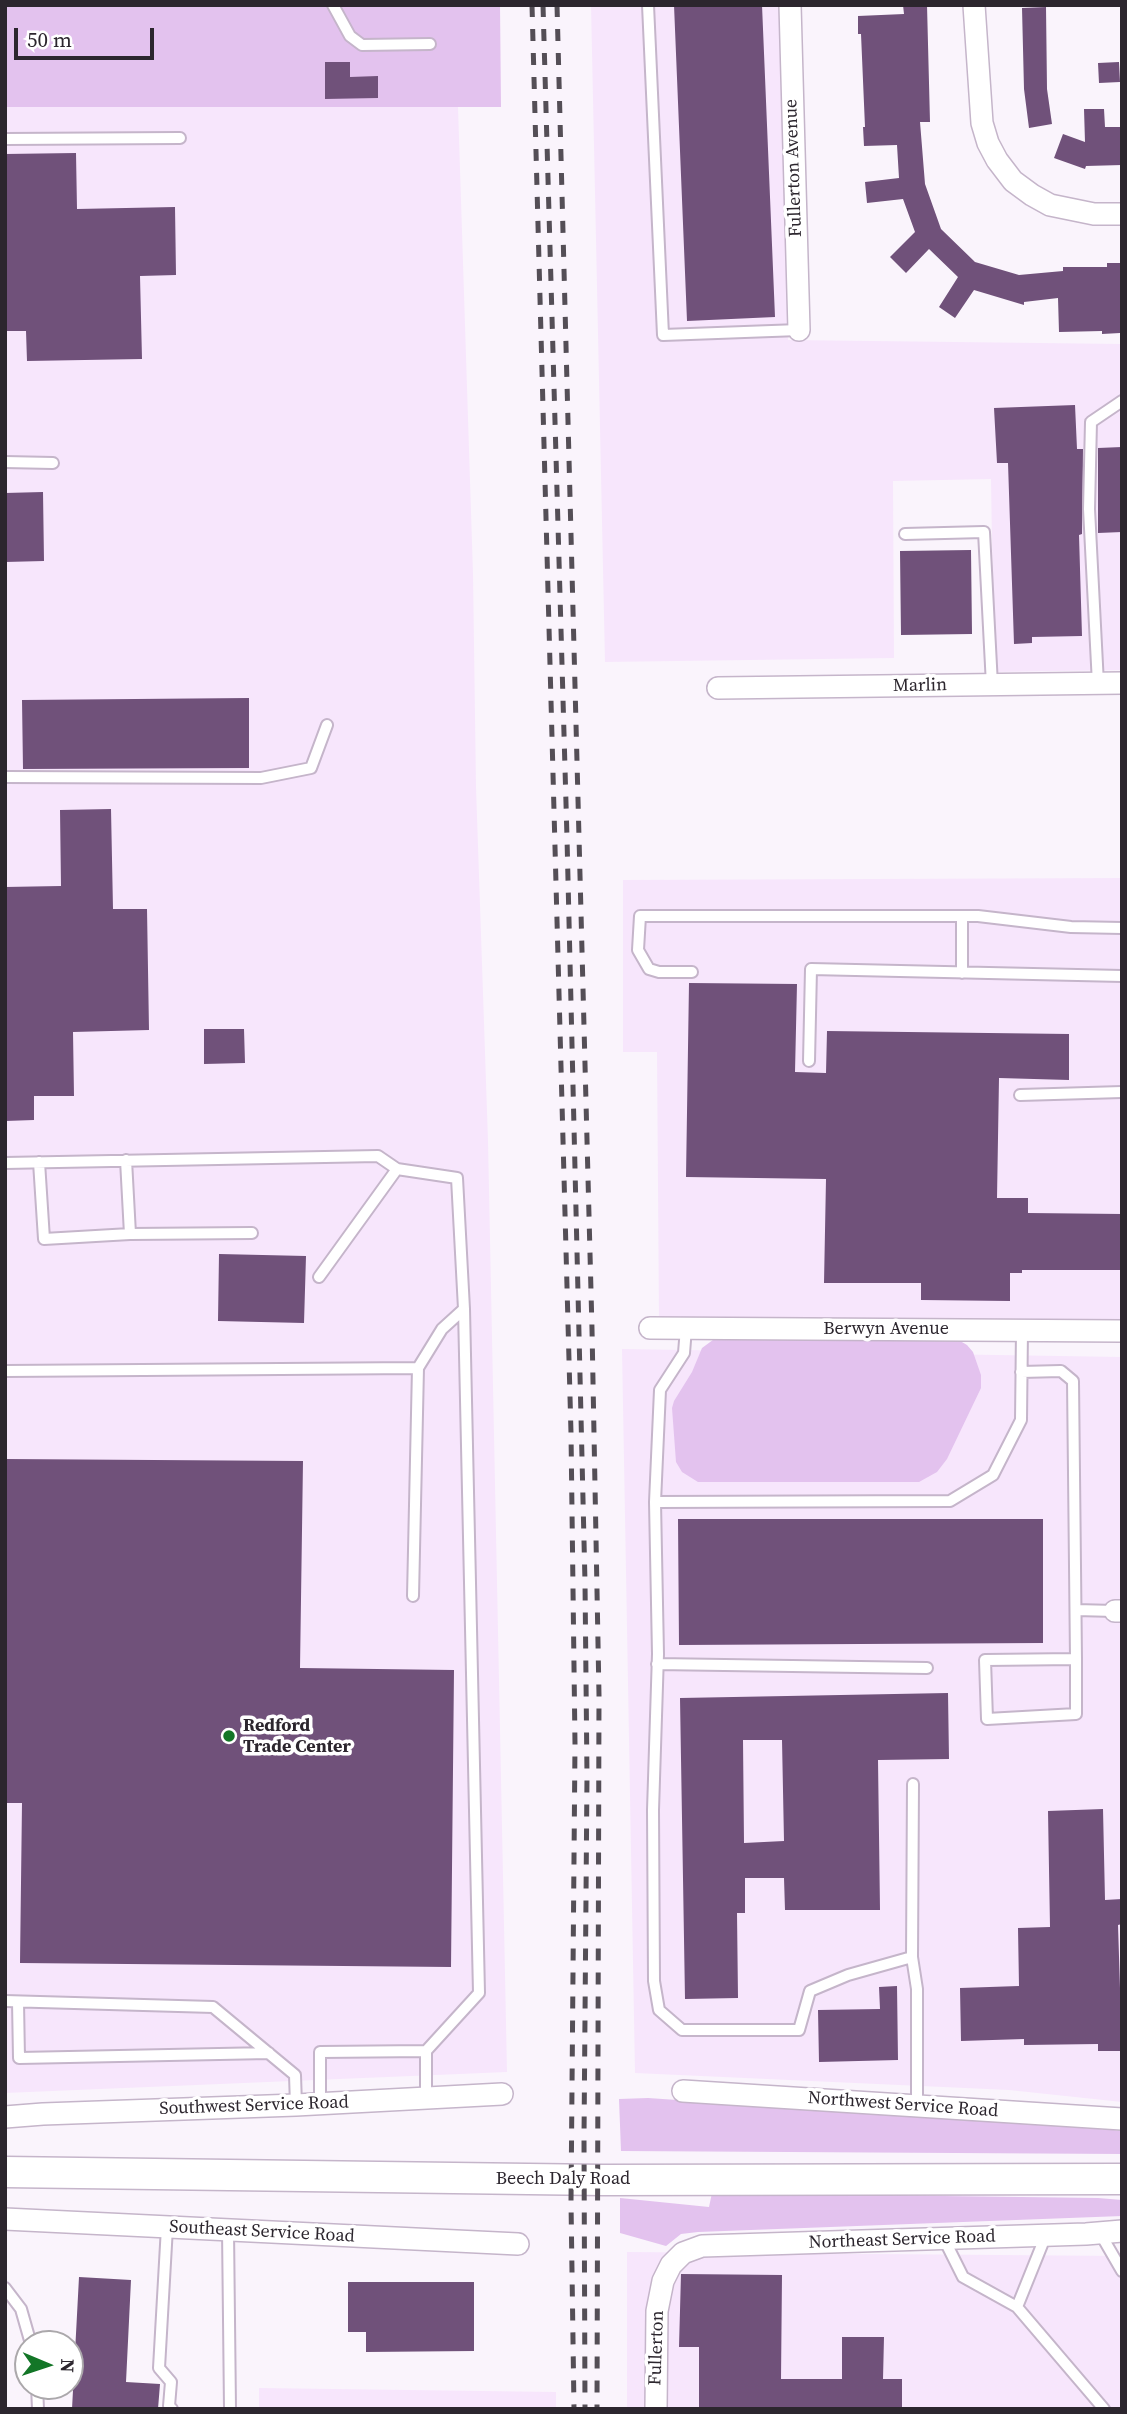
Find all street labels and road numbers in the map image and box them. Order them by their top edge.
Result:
street label: Fullerton Avenue [781,99,807,237]
street label: Marlin [893,675,947,697]
street label: Berwyn Avenue [823,1318,949,1340]
street label: Northwest Service Road [807,2088,999,2122]
street label: Southwest Service Road [159,2092,349,2120]
street label: Beech Daly Road [496,2168,630,2190]
street label: Southeast Service Road [169,2216,355,2248]
street label: Northeast Service Road [808,2226,996,2254]
street label: Fullerton [645,2310,669,2386]

